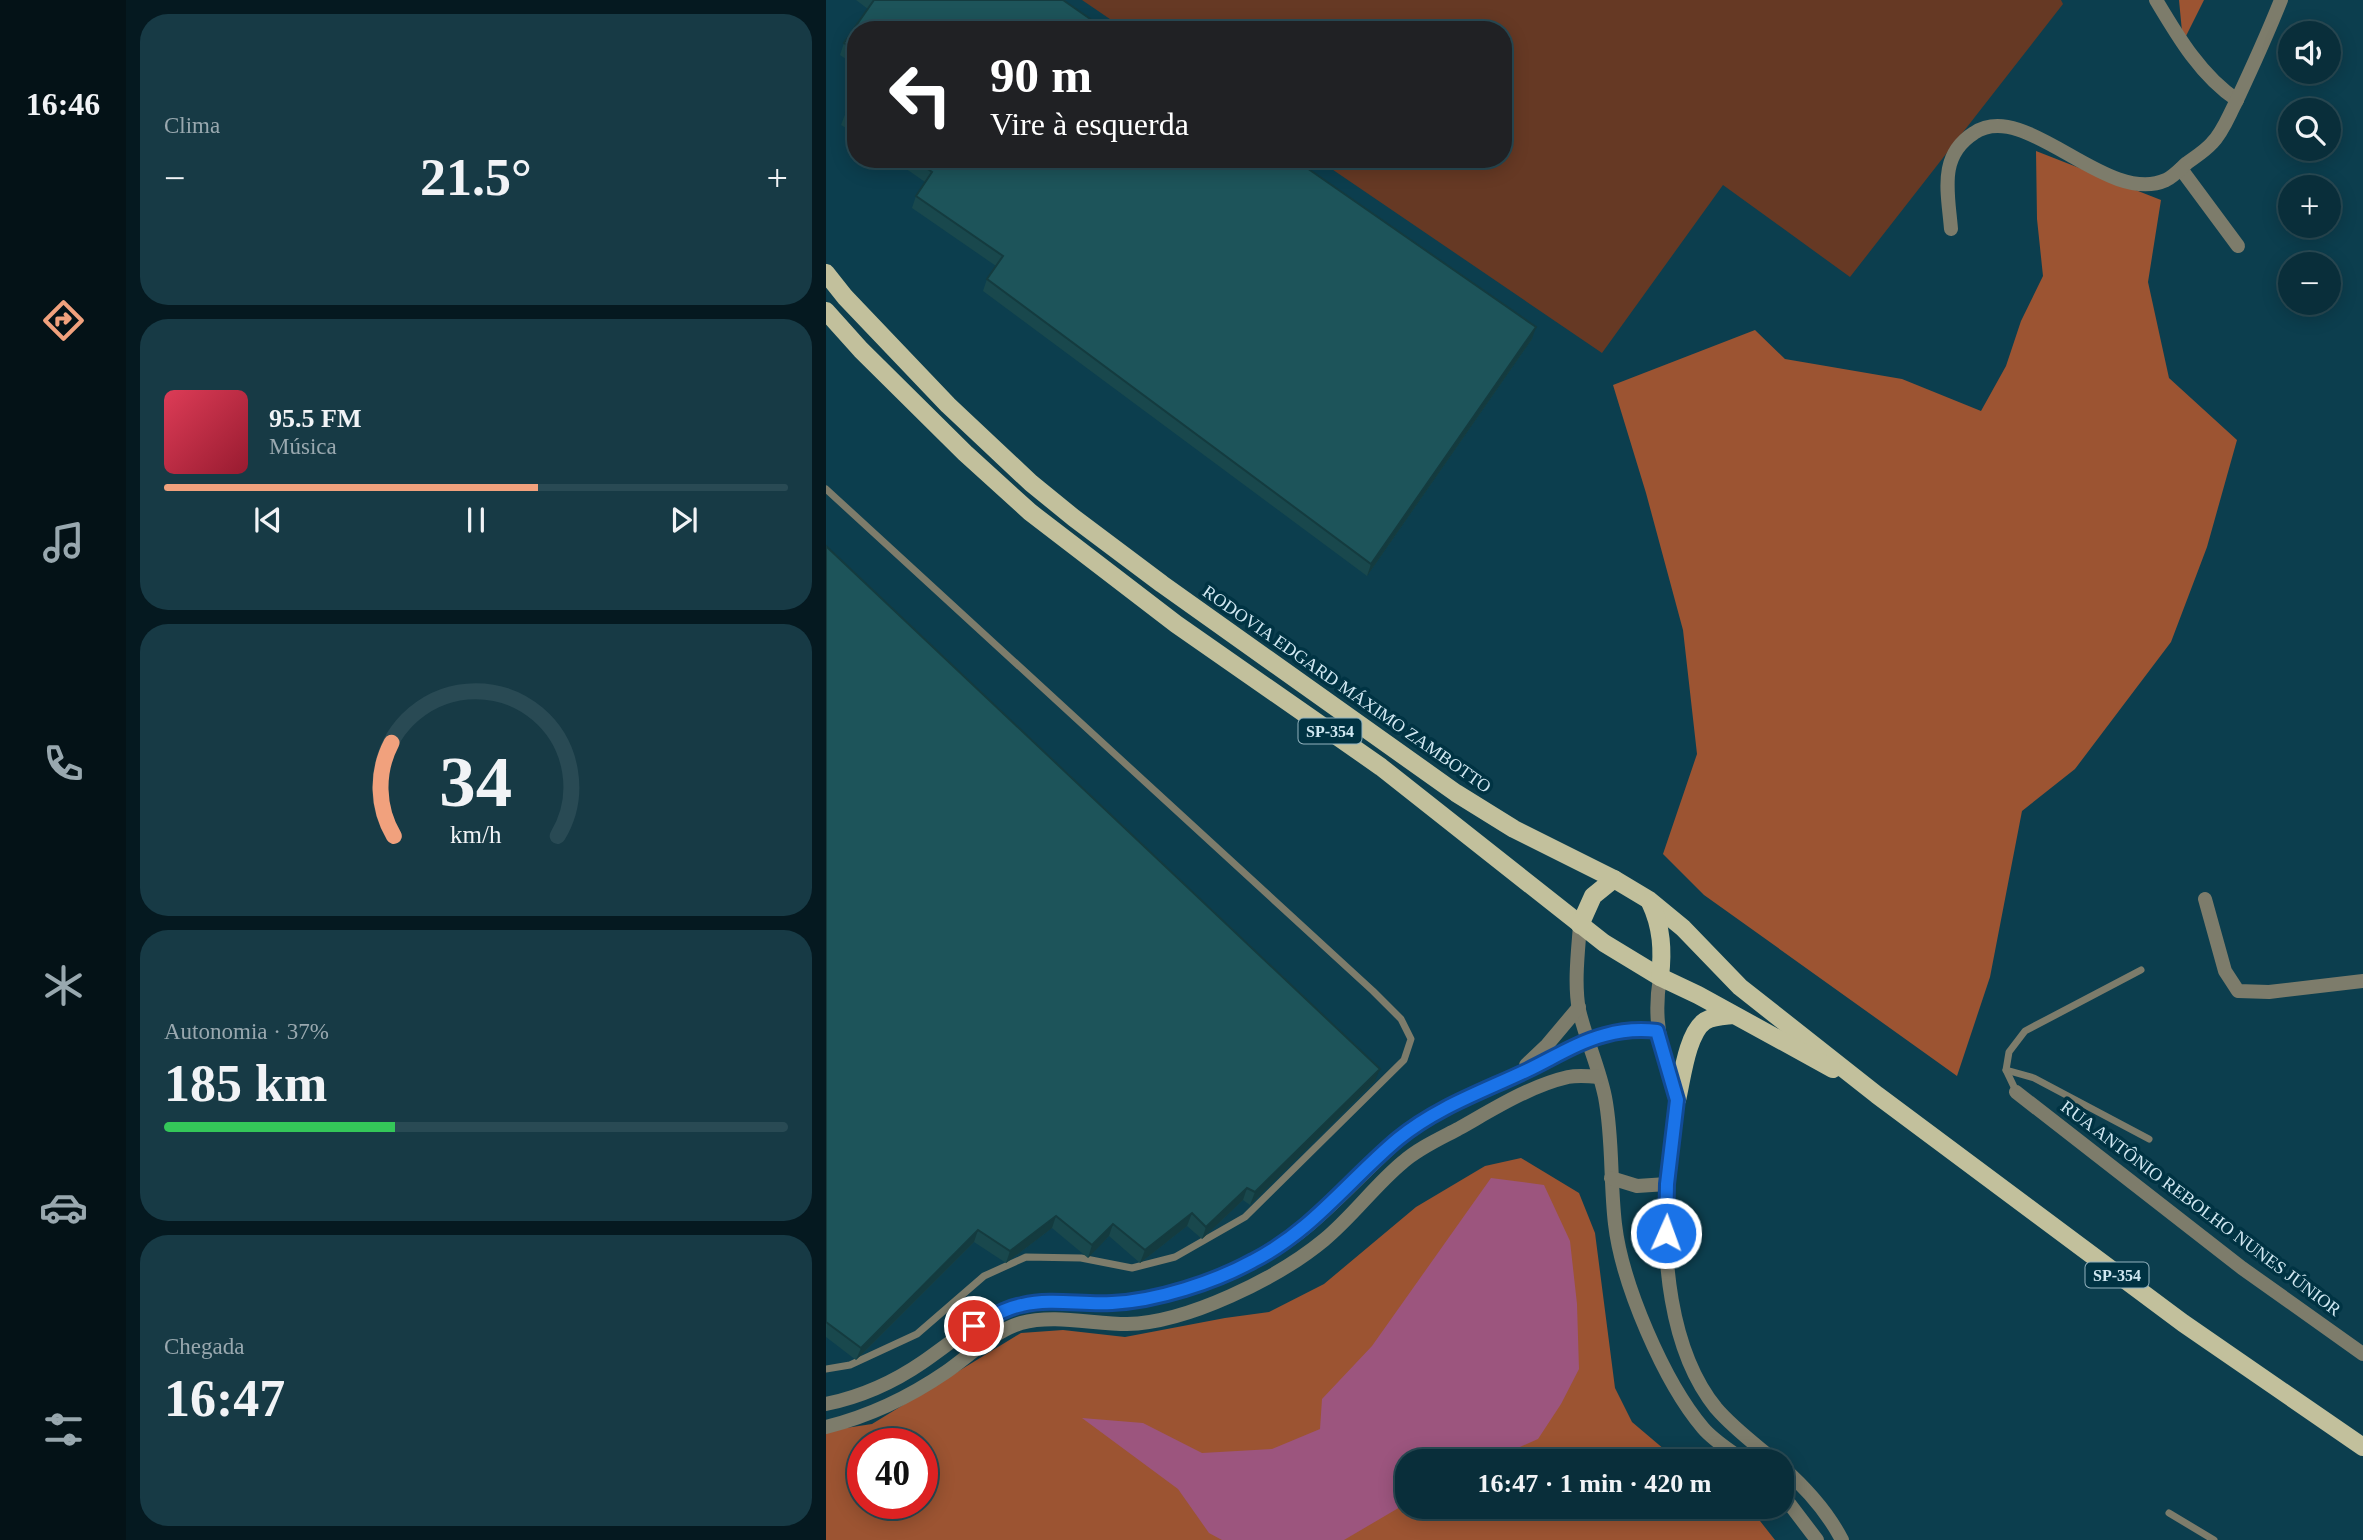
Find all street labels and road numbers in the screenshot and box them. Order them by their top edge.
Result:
street label: RODOVIA EDGARD MÁXIMO ZAMBOTTO [1199,580,1496,797]
road number: SP-354 [1298,718,1362,744]
street label: RUA ANTÔNIO REBOLHO NUNES JÚNIOR [2057,1095,2345,1320]
road number: SP-354 [2086,1262,2148,1288]

